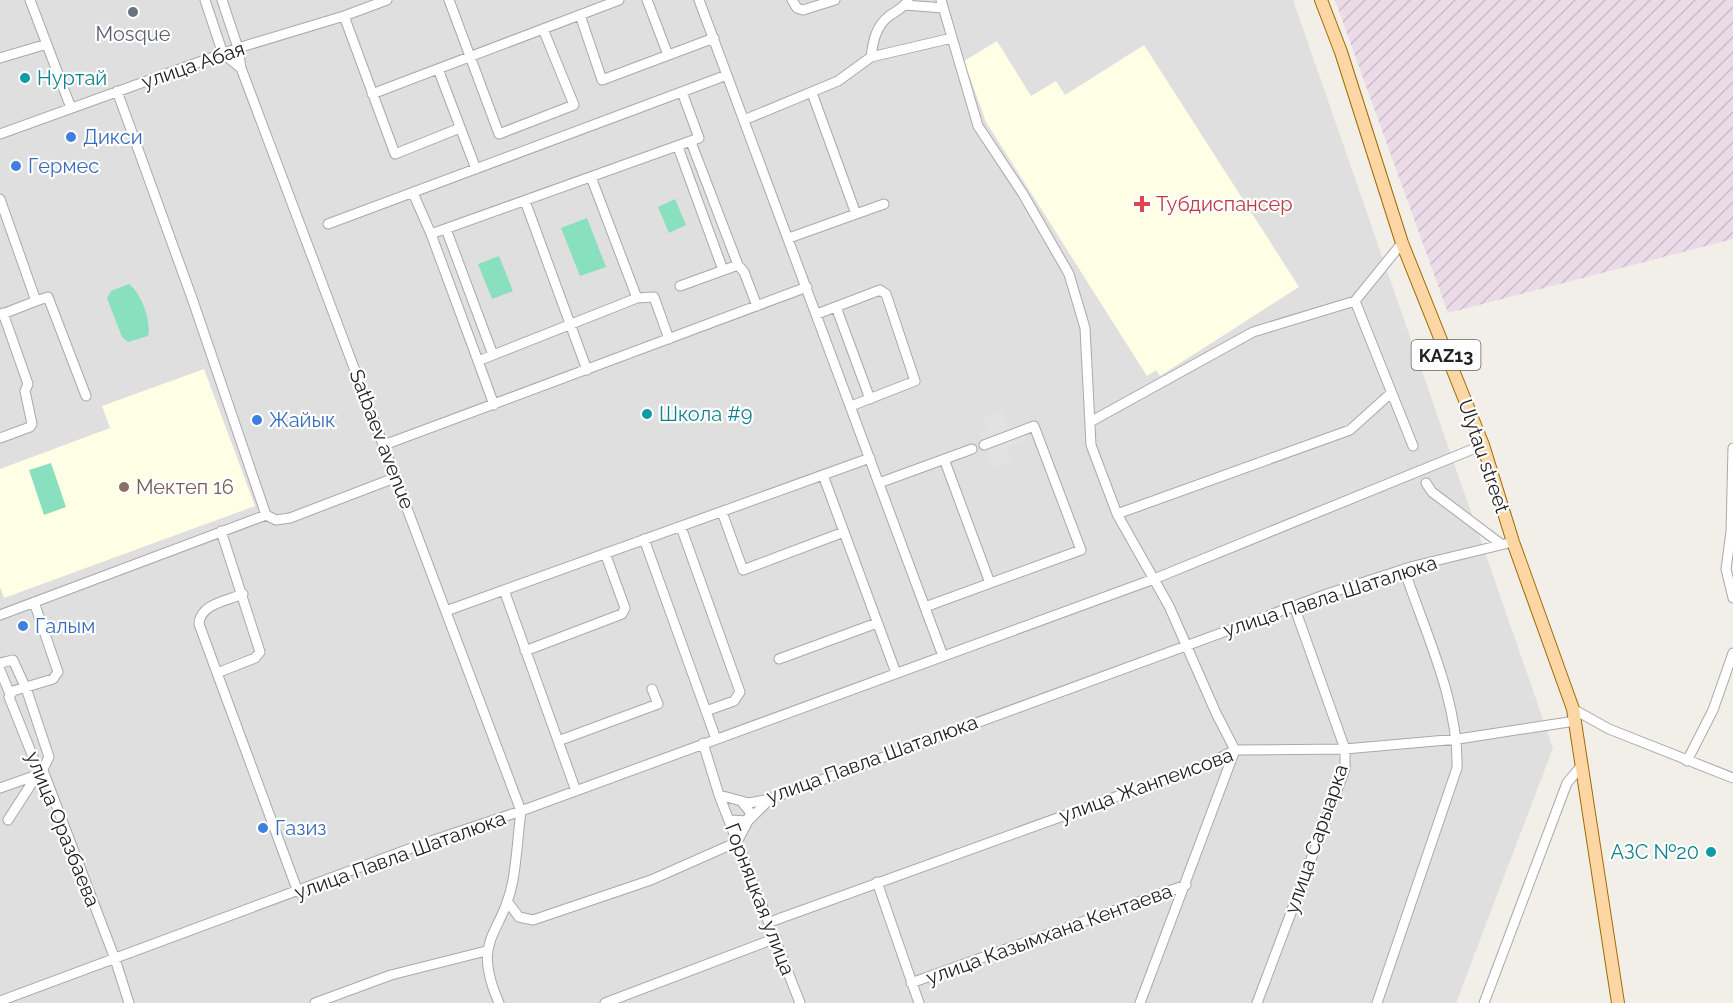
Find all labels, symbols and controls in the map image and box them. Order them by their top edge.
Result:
marker: Mosque [126,5,140,19]
place label: Mosque [96,22,171,46]
street label: улица Абая [138,36,248,94]
place label: Нуртай [37,66,107,90]
marker: Нуртай [18,71,32,85]
place label: Дикси [83,125,143,149]
marker: Дикси [64,130,78,144]
place label: Гермес [28,154,99,178]
marker: Гермес [9,159,23,173]
place label: Тубдиспансер [1156,192,1293,216]
marker: Тубдиспансер [1133,195,1151,213]
road number: KAZ13 [1412,340,1480,370]
street label: Satbaev avenue [344,366,420,512]
street label: Ulytau street [1453,396,1515,516]
place label: Школа #9 [659,402,752,426]
marker: Школа #9 [640,407,654,421]
place label: Жайык [269,408,335,432]
marker: Жайык [250,413,264,427]
place label: Мектеп 16 [136,475,234,499]
marker: Мектеп 16 [117,480,131,494]
street label: улица Павла Шаталюка [1220,550,1440,642]
place label: Галым [35,614,95,638]
marker: Галым [16,619,30,633]
street label: улица Павла Шаталюка [763,710,981,808]
street label: улица Жанпеисова [1056,742,1236,828]
street label: улица Оразбаева [21,748,105,910]
street label: улица Сарыарка [1279,761,1353,917]
street label: улица Павла Шаталюка [291,806,509,904]
place label: Газиз [275,816,327,840]
street label: Горняцкая улица [720,820,800,978]
marker: Газиз [256,821,270,835]
place label: АЗС №20 [1610,840,1699,864]
marker: АЗС №20 [1704,845,1718,859]
street label: улица Казымхана Кентаева [923,878,1175,990]

